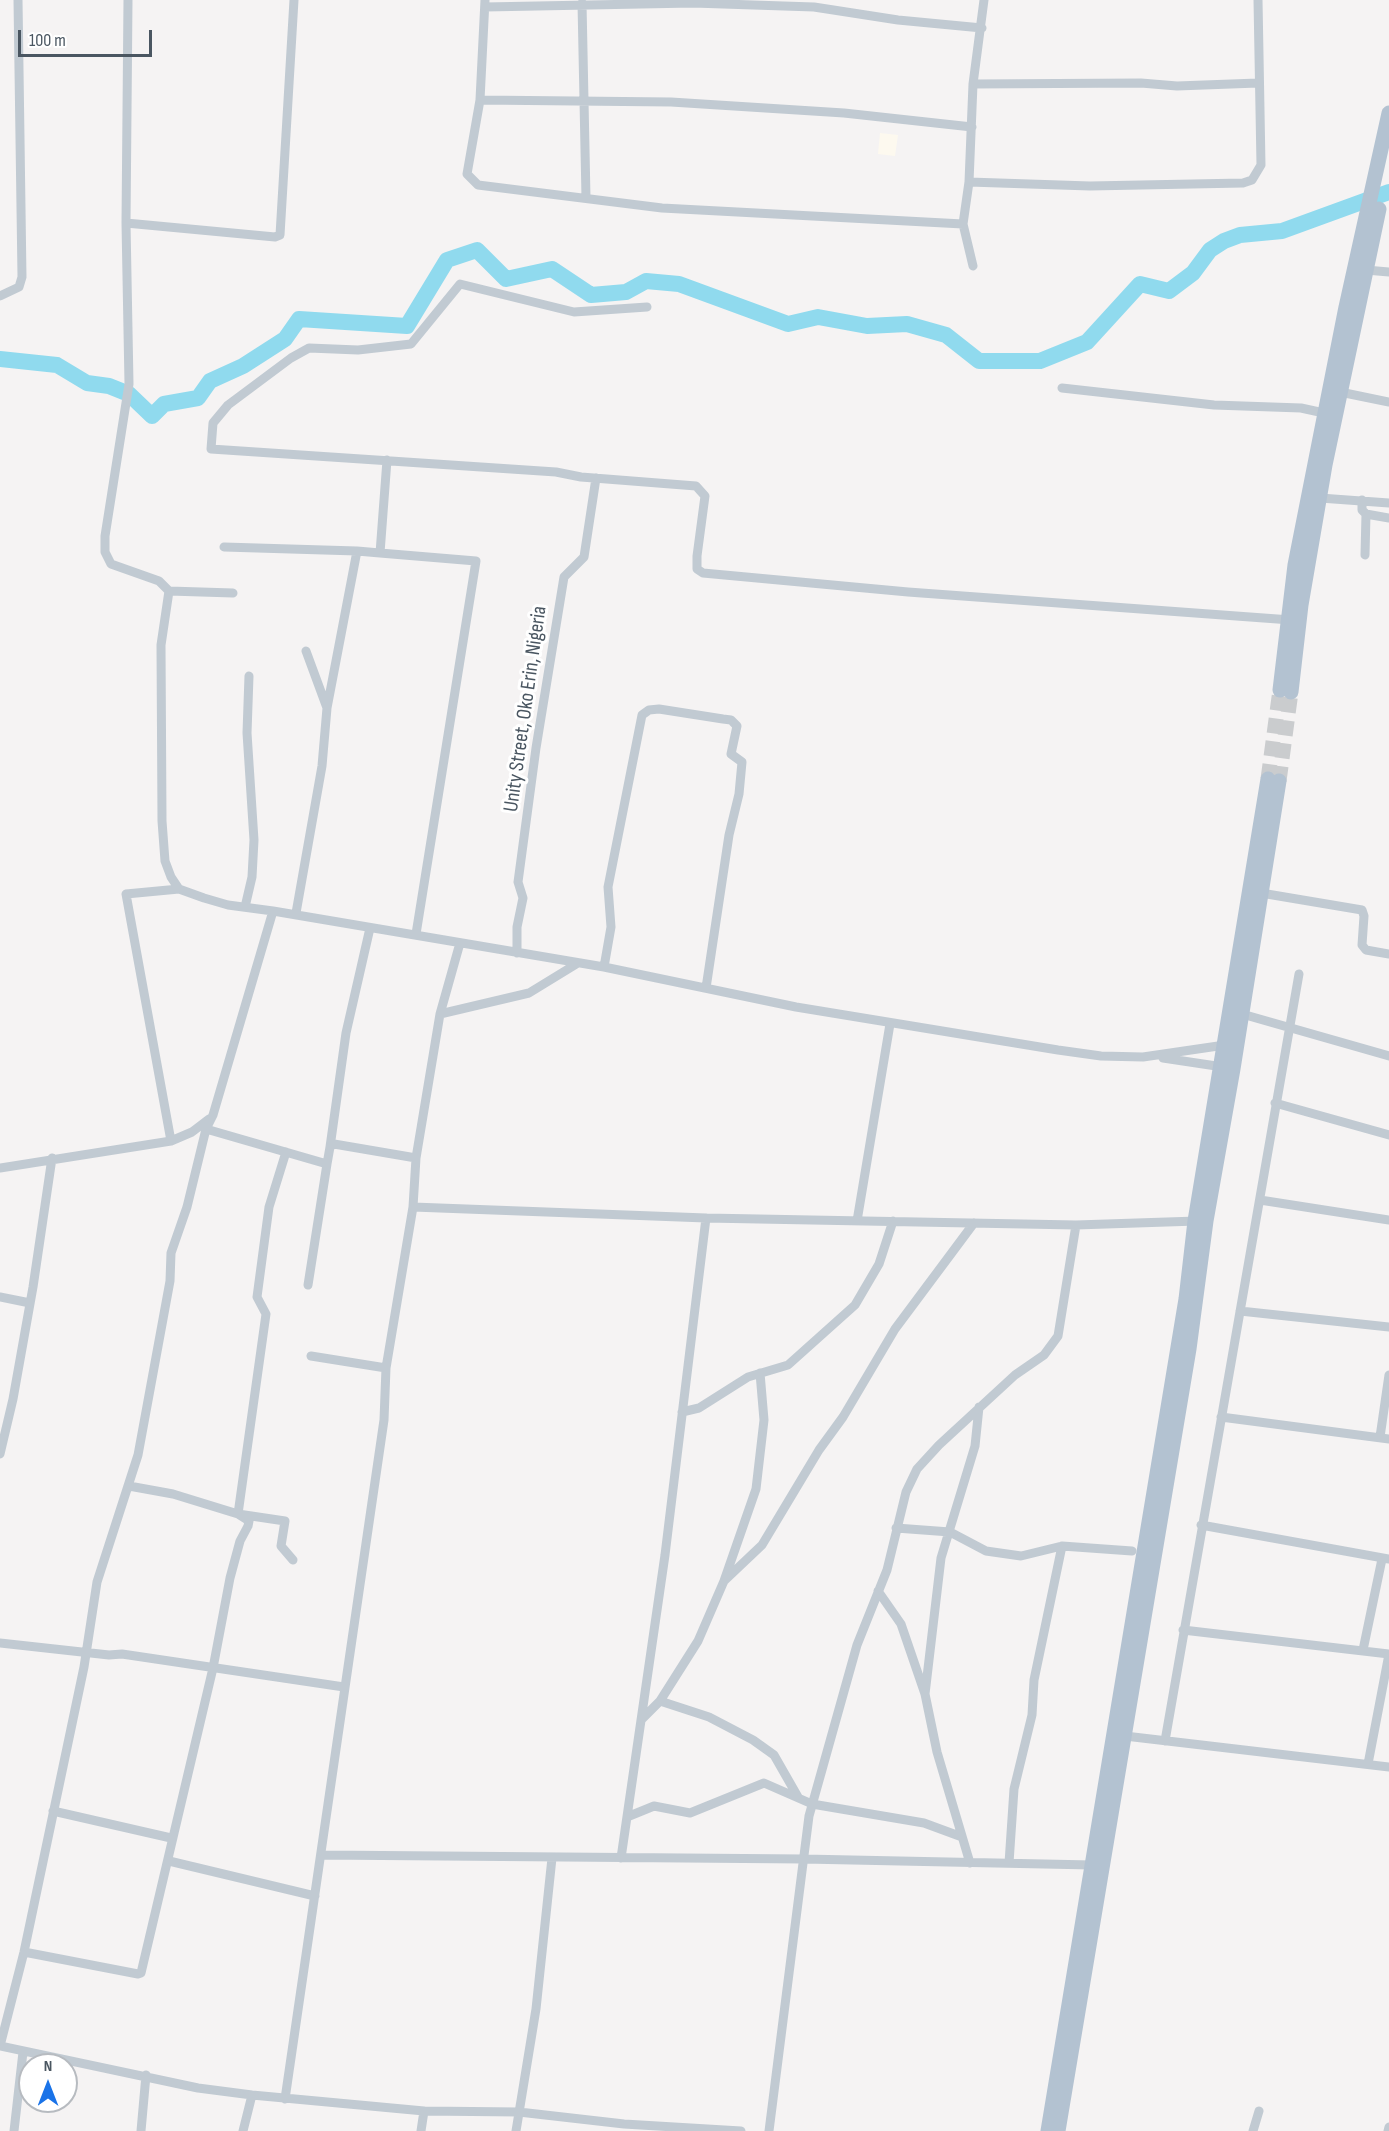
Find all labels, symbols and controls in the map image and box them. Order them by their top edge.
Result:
scale bar [21,18,154,56]
text: 100 m [29,30,66,51]
street label: Unity Street, Oko Erin, Nigeria [499,604,553,814]
north arrow [18,2053,78,2113]
text: N [44,2057,52,2076]

